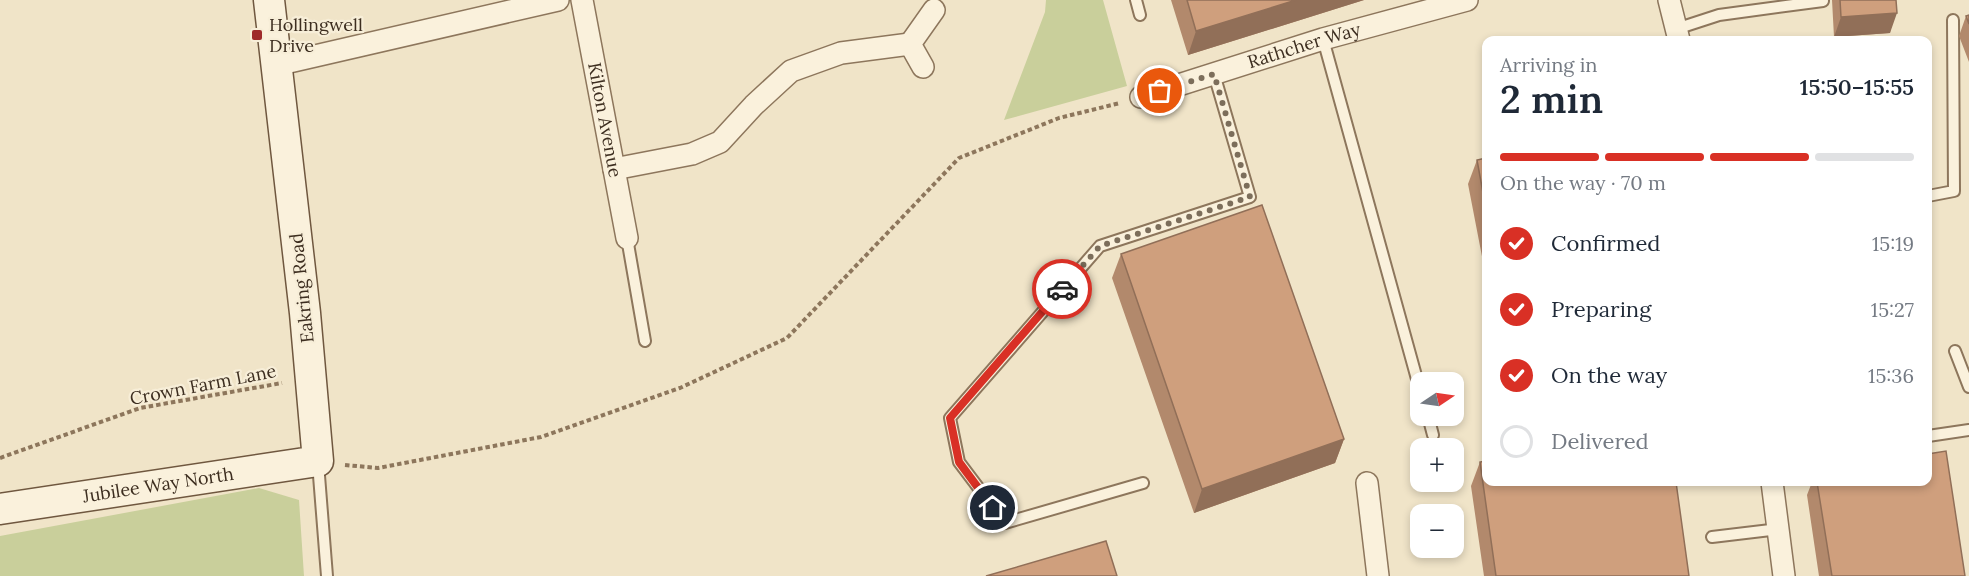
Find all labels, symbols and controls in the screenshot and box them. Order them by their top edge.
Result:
place label: Hollingwell Drive [269,13,363,57]
street label: Rathcher Way [1245,17,1363,73]
marker: Hollingwell Drive [250,28,264,42]
text: Arriving in [1500,52,1597,77]
street label: Kilton Avenue [583,60,627,179]
pin [1134,65,1185,116]
text: 15:50–15:55 [1800,73,1914,101]
icon: bag [1143,74,1176,107]
text: 2 min [1500,74,1603,124]
text: On the way · 70 m [1500,170,1666,195]
icon: check [1500,227,1533,260]
text: Confirmed [1551,229,1660,257]
text: 15:19 [1872,231,1914,256]
street label: Eakring Road [284,232,319,344]
courier [1032,259,1092,319]
icon: car [1046,273,1079,306]
icon: check [1500,293,1533,326]
text: Preparing [1551,295,1651,323]
text: 15:27 [1871,297,1914,322]
street label: Crown Farm Lane [128,359,278,410]
icon: check [1500,359,1533,392]
text: On the way [1551,361,1667,389]
text: 15:36 [1868,363,1914,388]
north arrow [1410,372,1464,426]
map controls [1410,372,1464,558]
text: Delivered [1551,427,1649,455]
button: + [1410,438,1464,492]
street label: Jubilee Way North [80,462,235,508]
pin [967,482,1018,533]
icon: home [976,491,1009,524]
button: − [1410,504,1464,558]

